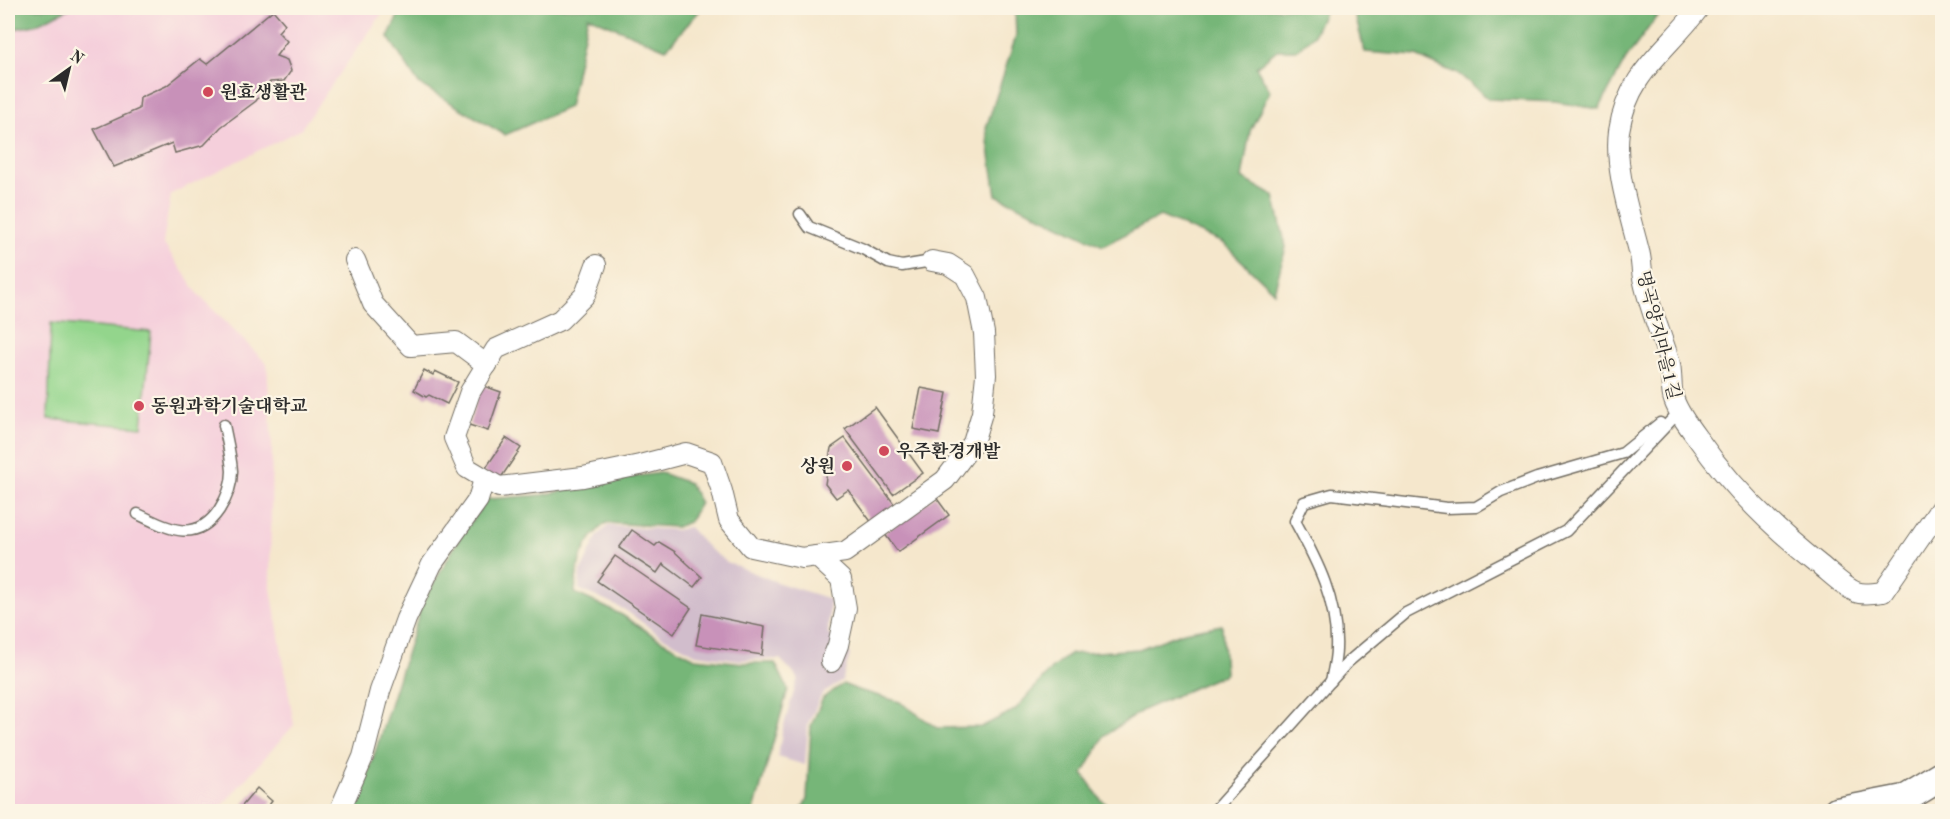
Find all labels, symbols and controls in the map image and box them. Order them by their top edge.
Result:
north arrow [39,39,99,99]
text: N [67,48,86,69]
place label: 원효생활관 [220,82,308,102]
marker: 원효생활관 [201,85,215,99]
street label: 명곡양지마을1길 [1633,269,1684,402]
place label: 동원과학기술대학교 [151,396,308,416]
marker: 동원과학기술대학교 [132,399,146,413]
place label: 우주환경개발 [896,441,1001,461]
marker: 우주환경개발 [877,444,891,458]
place label: 상원 [800,456,835,476]
marker: 상원 [840,459,854,473]

